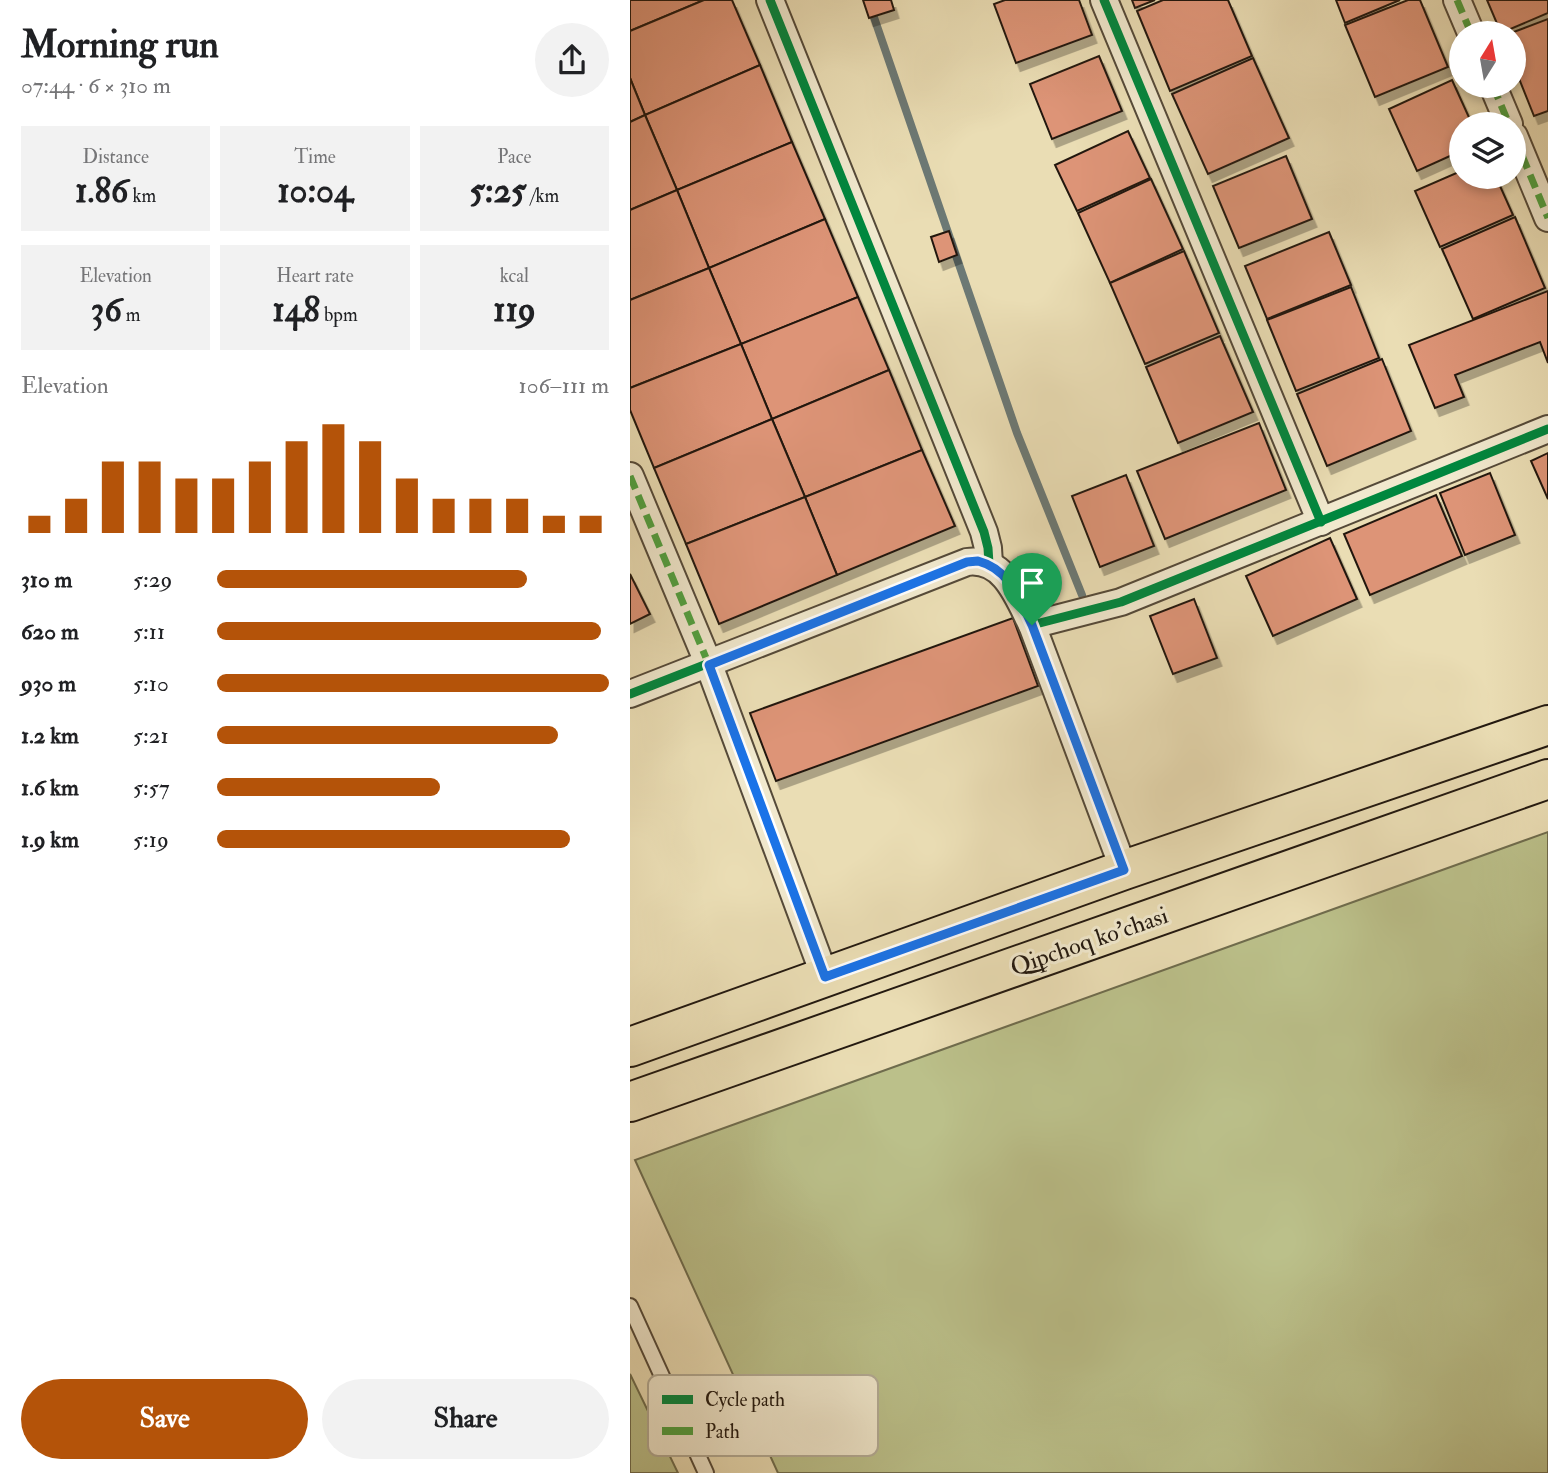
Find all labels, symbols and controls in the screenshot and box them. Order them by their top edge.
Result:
text: Morning run [21,21,219,69]
north arrow [1449,21,1526,98]
map controls [1449,21,1526,189]
button: share [535,23,609,97]
text: 07:44 · 6 × 310 m [21,71,171,100]
button: layers [1449,112,1526,189]
text: Distance [82,145,149,169]
text: Time [294,145,336,169]
text: Pace [497,145,531,169]
text: 1.86 [75,169,128,213]
text: 10:04 [277,169,353,213]
text: 5:25 [469,169,527,213]
text: km [128,184,156,208]
text: /km [527,184,559,208]
text: Elevation [79,264,152,288]
text: Heart rate [276,264,354,288]
text: kcal [500,264,529,288]
text: 36 [91,288,122,332]
text: 148 [272,288,320,332]
text: 119 [493,288,536,332]
text: m [122,303,141,327]
text: bpm [320,303,358,327]
text: Elevation [21,371,109,400]
text: 106–111 m [519,371,609,400]
pin [1002,553,1062,625]
icon: arrive [1013,564,1051,602]
text: 310 m [21,565,72,594]
text: 5:29 [133,565,172,594]
text: 620 m [21,617,79,646]
text: 5:11 [133,617,165,646]
text: 930 m [21,669,76,698]
text: 5:10 [133,669,169,698]
text: 1.2 km [21,721,79,750]
text: 5:21 [133,721,169,750]
text: 1.6 km [21,773,79,802]
text: 5:57 [133,773,169,802]
text: 1.9 km [21,825,79,854]
text: 5:19 [133,825,169,854]
street label: Qipchoq ko'chasi [1006,900,1172,983]
legend [648,1375,878,1456]
button: Save [21,1379,308,1459]
button: Share [322,1379,609,1459]
text: Cycle path [705,1388,785,1413]
text: Path [705,1420,740,1444]

